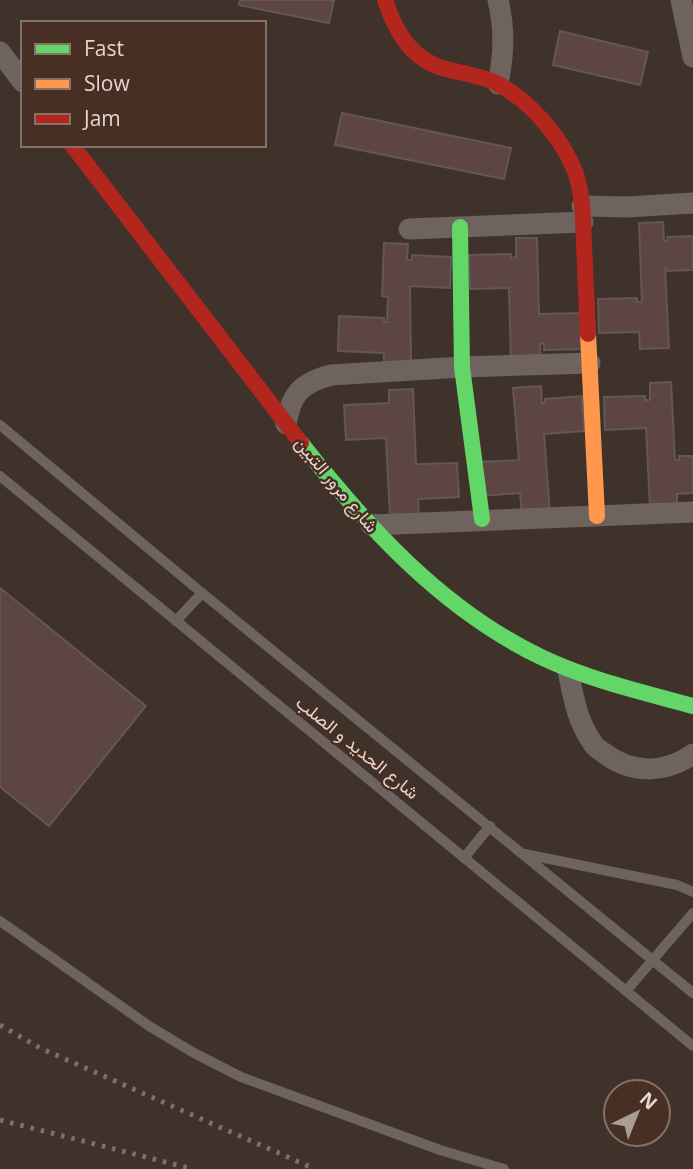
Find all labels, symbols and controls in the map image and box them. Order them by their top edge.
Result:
legend [21,21,266,147]
text: Fast [84,34,124,62]
text: Slow [84,69,130,97]
text: Jam [82,104,121,132]
street label: شارع مرور التبين [289,431,384,538]
street label: شارع الحديد و الصلب [291,690,425,805]
north arrow [602,1078,672,1148]
text: N [634,1086,663,1115]

